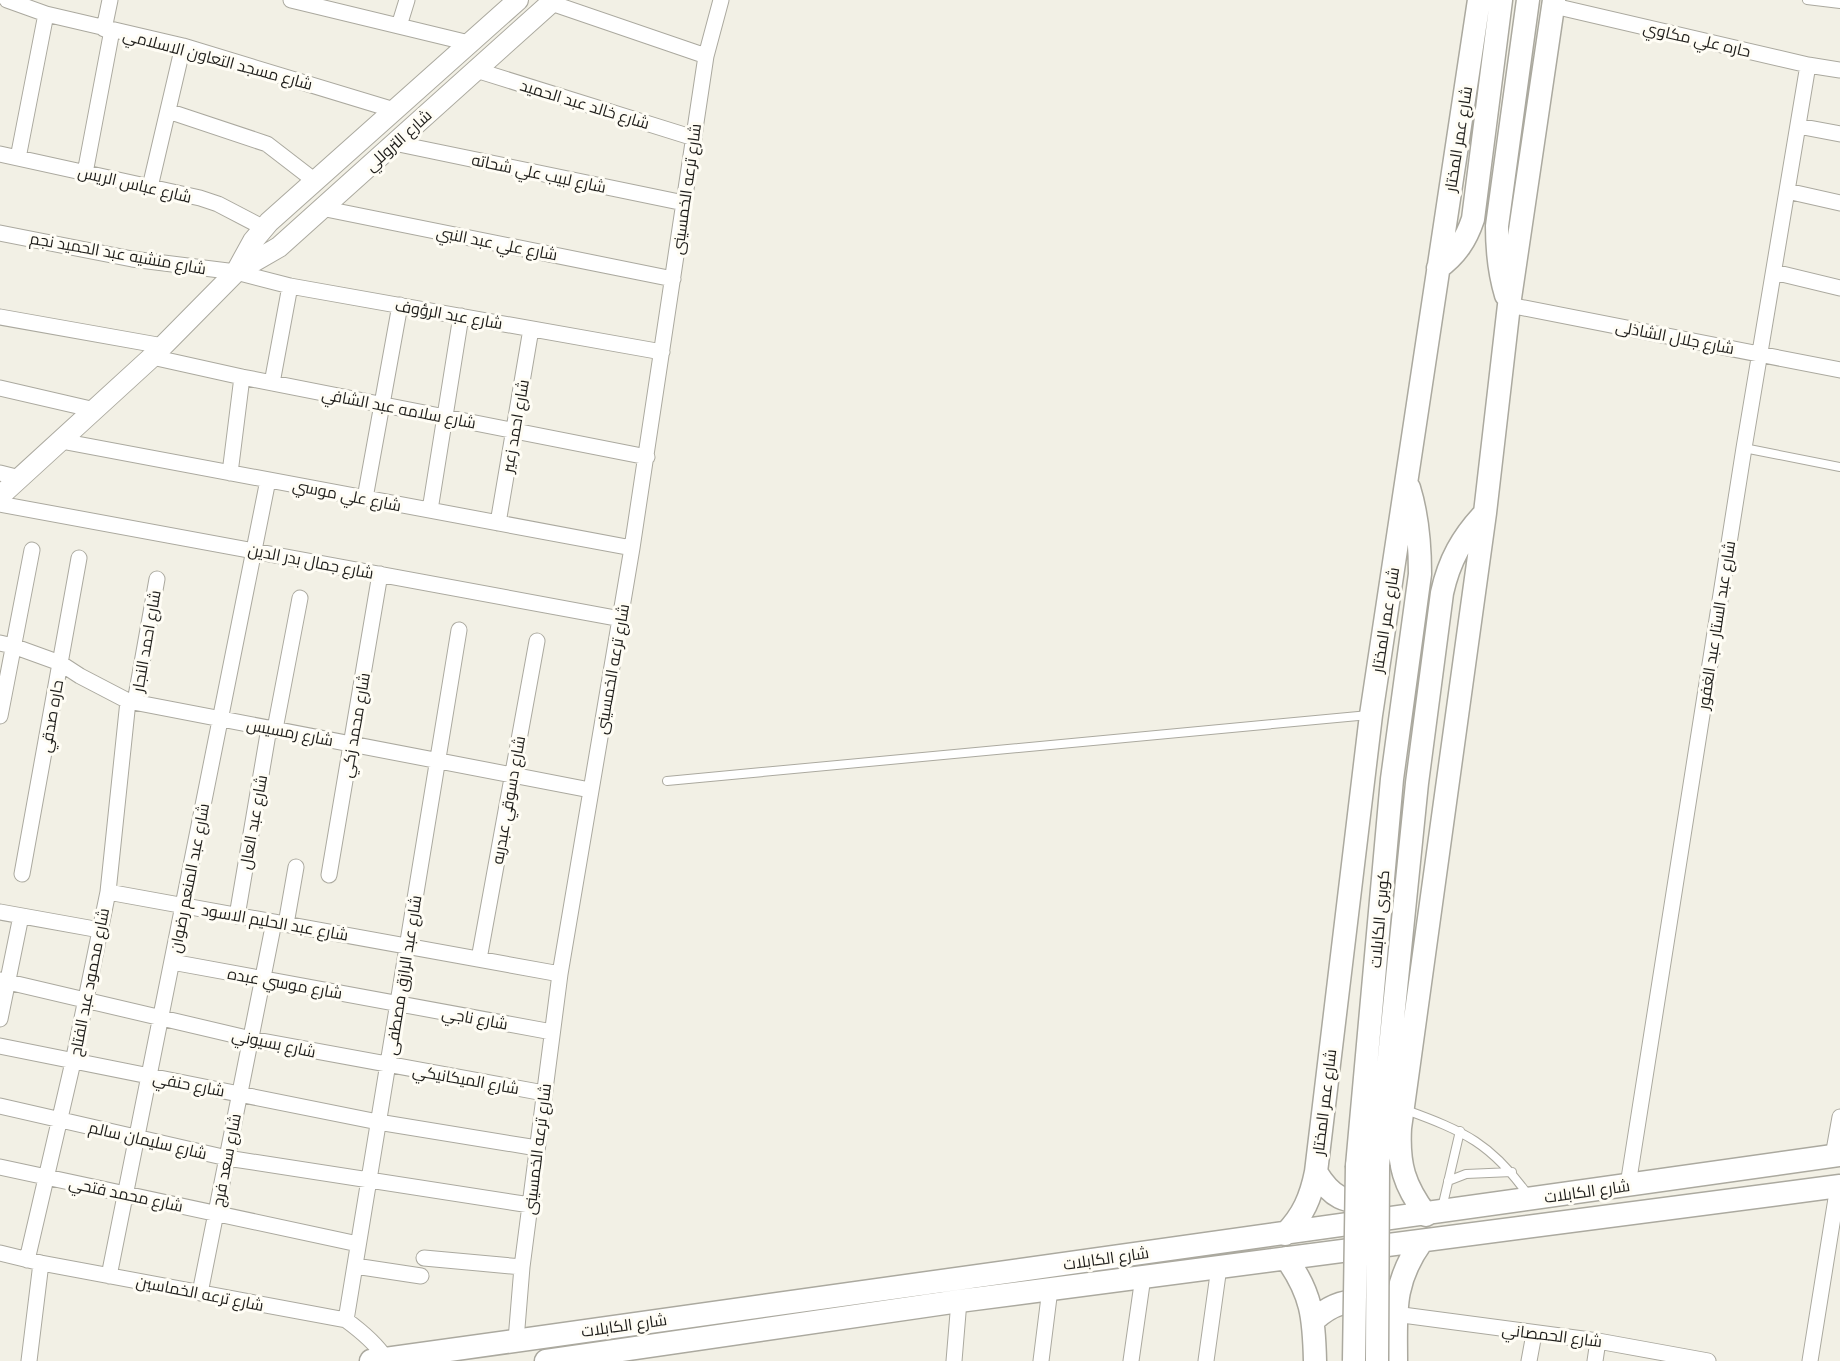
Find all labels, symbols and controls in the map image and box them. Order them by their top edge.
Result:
street label: حاره علي مكاوي [1640,16,1753,65]
street label: شارع مسجد التعاون الاسلامي [120,23,315,98]
street label: شارع خالد عبد الحميد [517,74,652,135]
street label: شارع عمر المختار [1439,85,1478,195]
street label: شارع التروللي [360,104,438,178]
street label: شارع ترعه الخمسينى [666,122,707,256]
street label: شارع لبيب علي شحاته [469,148,608,201]
street label: شارع عباس الريس [76,160,194,209]
street label: شارع علي عبد النبي [434,220,559,268]
street label: شارع منشيه عبد الحميد نجم [28,227,208,280]
street label: شارع عبد الرؤوف [393,294,505,335]
street label: شارع جلال الشاذلى [1614,315,1736,360]
street label: شارع احمد زعير [496,378,535,476]
street label: شارع سلامه عبد الشافي [319,382,478,437]
street label: شارع علي موسي [290,474,403,519]
street label: شارع جمال بدر الدين [246,538,376,585]
street label: شارع عبد الستار عبد الغفور [1692,539,1741,712]
street label: شارع عمر المختار [1366,566,1405,676]
street label: شارع احمد النجار [126,588,167,695]
street label: شارع ترعه الخمسينى [590,602,635,736]
street label: شارع محمد زكي [335,671,378,780]
street label: حاره صدقي [34,678,71,755]
street label: شارع رمسيس [245,713,335,752]
street label: شارع دسوقي عبدربه [486,734,533,867]
street label: شارع عبد العال [234,773,273,871]
street label: شارع عبد المنعم رضوان [164,801,215,955]
street label: كوبرى الكابلات [1364,869,1394,969]
street label: شارع عبد الرازق مصطفى [380,894,427,1057]
street label: شارع عبد الحليم الاسود [200,898,350,947]
street label: شارع محمود عبد الفتاح [64,906,115,1058]
street label: شارع موسي عبده [226,962,344,1006]
street label: شارع ناجي [440,1001,510,1038]
street label: شارع بسيوني [229,1023,318,1066]
street label: شارع عمر المختار [1306,1048,1342,1157]
street label: شارع الميكانيكي [410,1059,521,1102]
street label: شارع حنفي [151,1066,227,1105]
street label: شارع ترعه الخمسينى [518,1082,557,1216]
street label: شارع سعد فرج [206,1112,247,1209]
street label: شارع سليمان سالم [86,1116,209,1165]
street label: شارع محمد فتحي [66,1171,185,1220]
street label: شارع الكابلات [1543,1174,1631,1209]
street label: شارع الكابلات [1062,1241,1150,1276]
street label: شارع ترعه الخماسين [134,1270,266,1317]
street label: شارع الكابلات [580,1308,668,1343]
street label: شارع الحمصاني [1500,1318,1603,1355]

